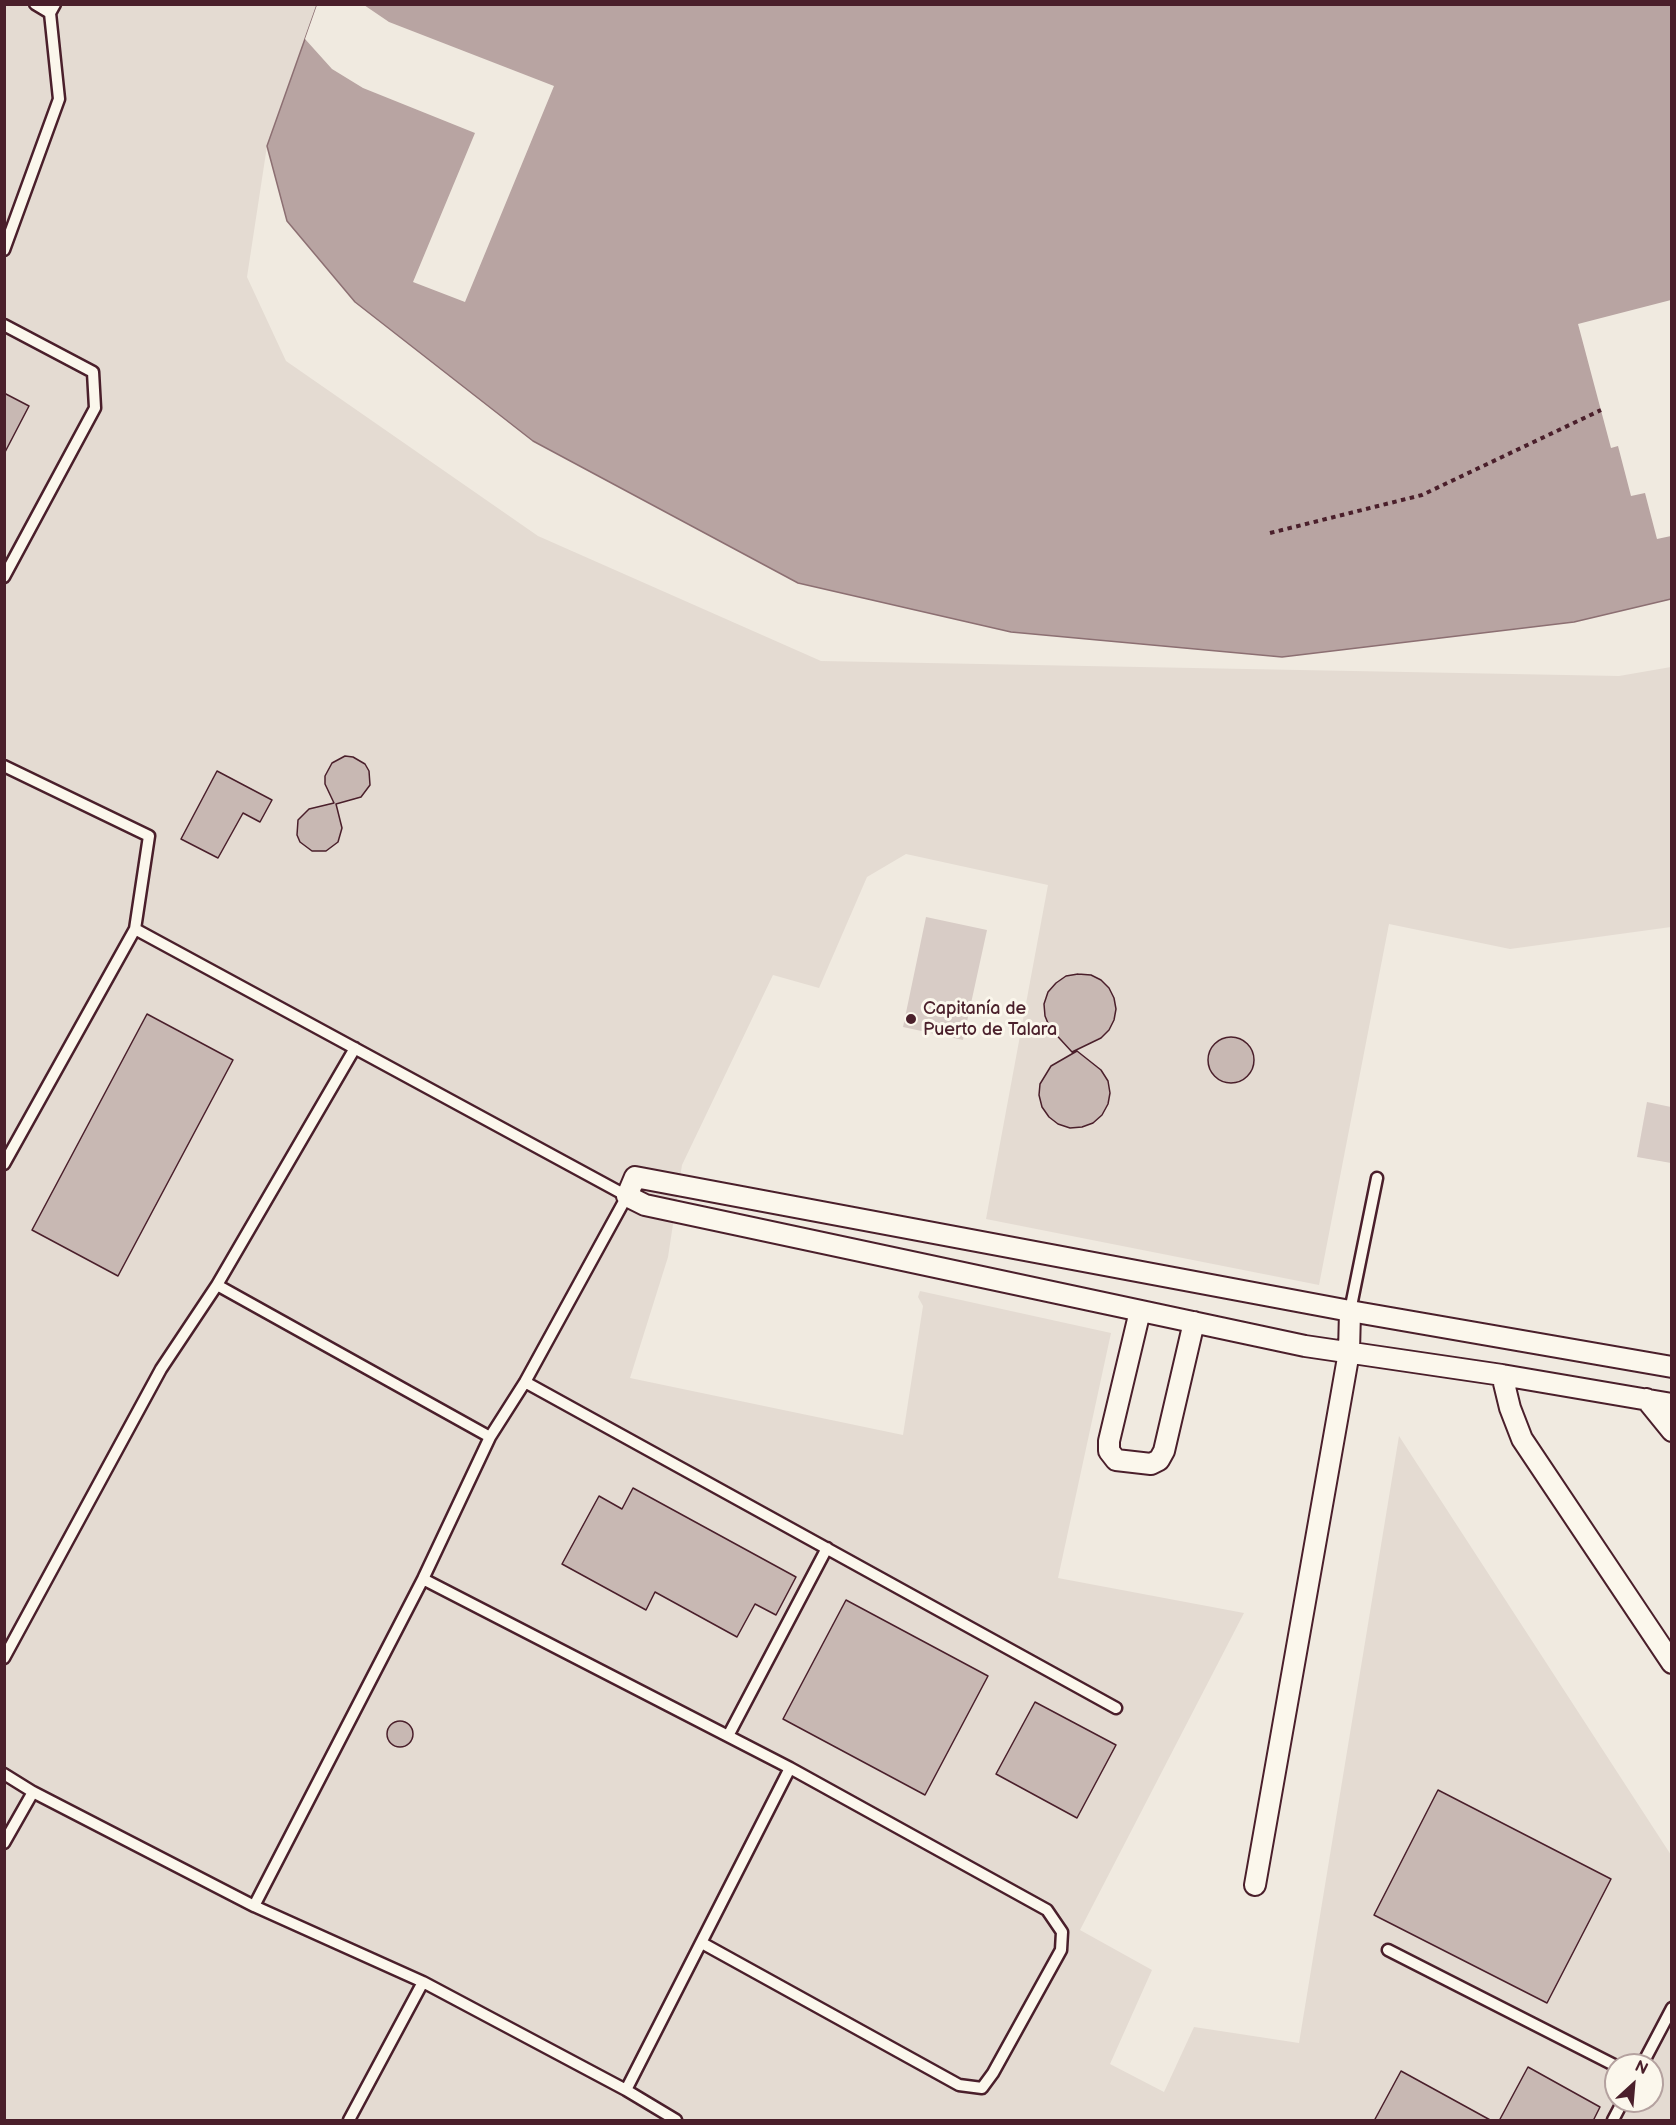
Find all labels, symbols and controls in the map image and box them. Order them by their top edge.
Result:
place label: Capitanía de Puerto de Talara [923,998,1057,1040]
marker: Capitanía de Puerto de Talara [904,1012,918,1026]
north arrow [1604,2053,1664,2113]
text: N [1632,2057,1651,2079]

